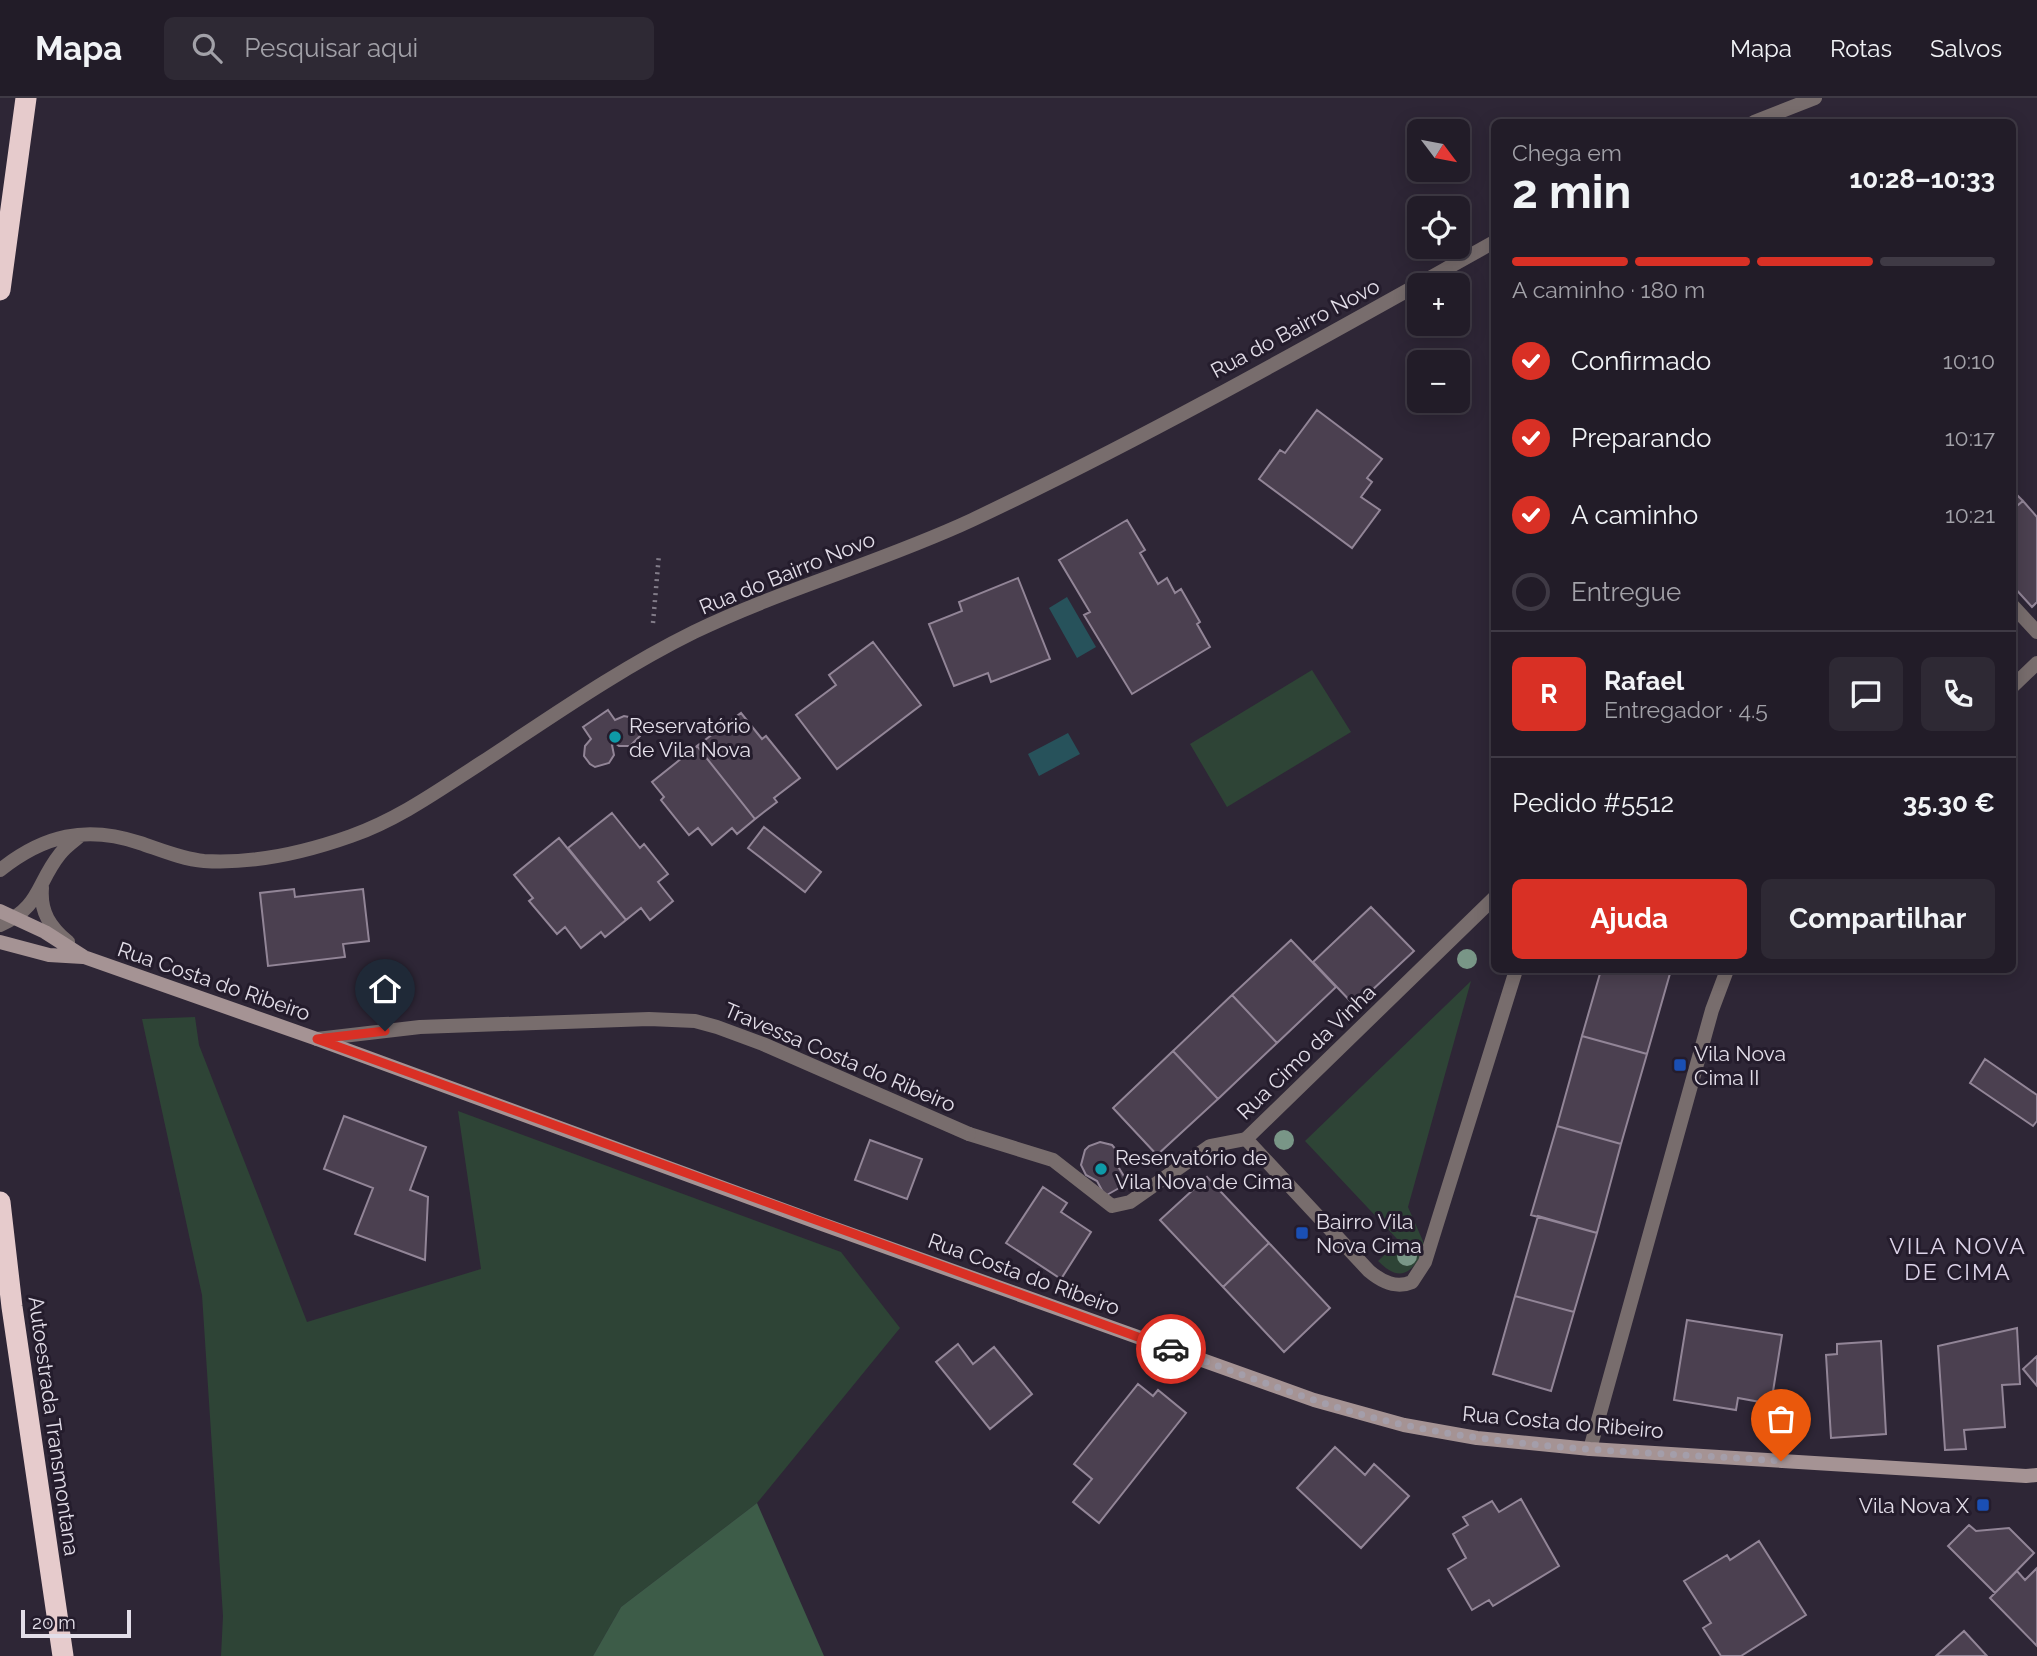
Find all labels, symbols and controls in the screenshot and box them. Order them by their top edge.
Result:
search box [164,17,654,80]
text: Mapa [35,29,122,68]
icon: search [188,29,226,67]
text: Pesquisar aqui [244,33,418,63]
text: Mapa [1730,34,1792,63]
text: Rotas [1830,34,1892,63]
text: Salvos [1930,34,2002,63]
north arrow [1407,119,1470,182]
map controls [1407,119,1470,413]
text: Chega em [1512,139,1622,166]
text: 10:28–10:33 [1849,164,1995,194]
text: 2 min [1512,165,1631,219]
button: locate [1407,196,1470,259]
street label: Rua do Bairro Novo [1206,273,1384,383]
button: + [1407,273,1470,336]
text: A caminho · 180 m [1512,276,1705,303]
icon: check [1512,342,1550,380]
text: Confirmado [1571,346,1711,376]
text: 10:10 [1943,347,1995,374]
button: − [1407,350,1470,413]
icon: check [1512,419,1550,457]
text: Preparando [1571,423,1711,453]
text: 10:17 [1945,424,1995,451]
icon: check [1512,496,1550,534]
text: A caminho [1571,500,1698,530]
text: 10:21 [1945,501,1995,528]
street label: Rua do Bairro Novo [695,526,879,620]
text: Entregue [1571,577,1681,607]
button: chat [1829,657,1903,731]
button: phone [1921,657,1995,731]
text: Rafael [1604,666,1684,696]
text: R [1540,679,1558,709]
text: Entregador · 4.5 [1604,696,1768,723]
place label: Reservatório de Vila Nova [629,713,751,762]
marker: Reservatório de Vila Nova [607,729,623,745]
text: Pedido #5512 [1512,788,1674,818]
text: 35.30 € [1903,788,1995,818]
button: Ajuda [1512,879,1747,959]
button: Compartilhar [1761,879,1995,959]
street label: Rua Costa do Ribeiro [114,936,314,1026]
pin [355,959,415,1031]
icon: home [366,970,404,1008]
street label: Rua Cimo da Vinha [1232,979,1380,1125]
street label: Travessa Costa do Ribeiro [721,997,959,1117]
place label: Vila Nova Cima II [1694,1041,1786,1090]
marker: Vila Nova Cima II [1672,1057,1688,1073]
place label: Reservatório de Vila Nova de Cima [1115,1145,1293,1194]
marker: Reservatório de Vila Nova de Cima [1093,1161,1109,1177]
place label: Bairro Vila Nova Cima [1316,1209,1422,1258]
marker: Bairro Vila Nova Cima [1294,1225,1310,1241]
street label: Rua Costa do Ribeiro [925,1228,1123,1320]
district label: VILA NOVA DE CIMA [1889,1232,2027,1285]
street label: Autoestrada Transmontana [23,1295,85,1557]
courier [1136,1314,1206,1384]
icon: car [1152,1330,1190,1368]
pin [1751,1389,1811,1461]
icon: bag [1762,1400,1800,1438]
street label: Rua Costa do Ribeiro [1461,1401,1665,1443]
place label: Vila Nova X [1859,1493,1970,1518]
marker: Vila Nova X [1975,1497,1991,1513]
scale bar [21,1607,131,1639]
text: 20 m [32,1611,76,1633]

